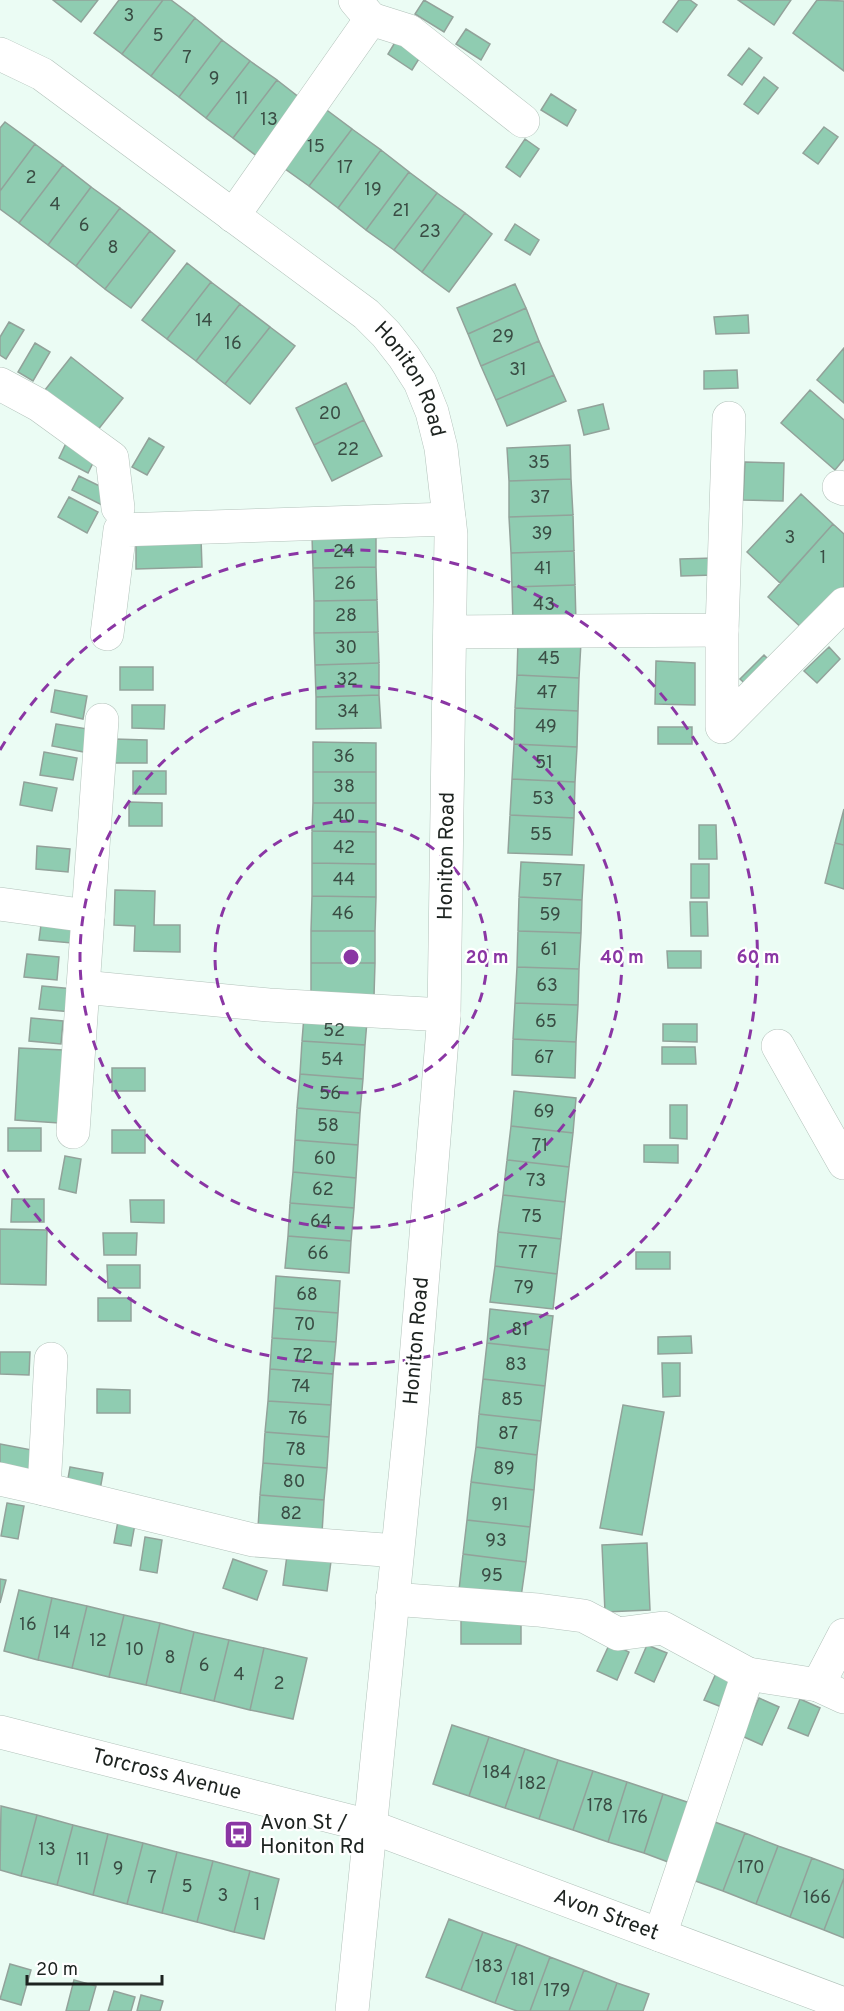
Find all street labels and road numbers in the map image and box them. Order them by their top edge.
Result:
street label: Honiton Road [368,316,451,439]
street label: Honiton Road [432,792,462,920]
street label: Honiton Road [398,1276,436,1406]
street label: Torcross Avenue [89,1742,244,1806]
street label: Avon Street [550,1883,662,1947]

